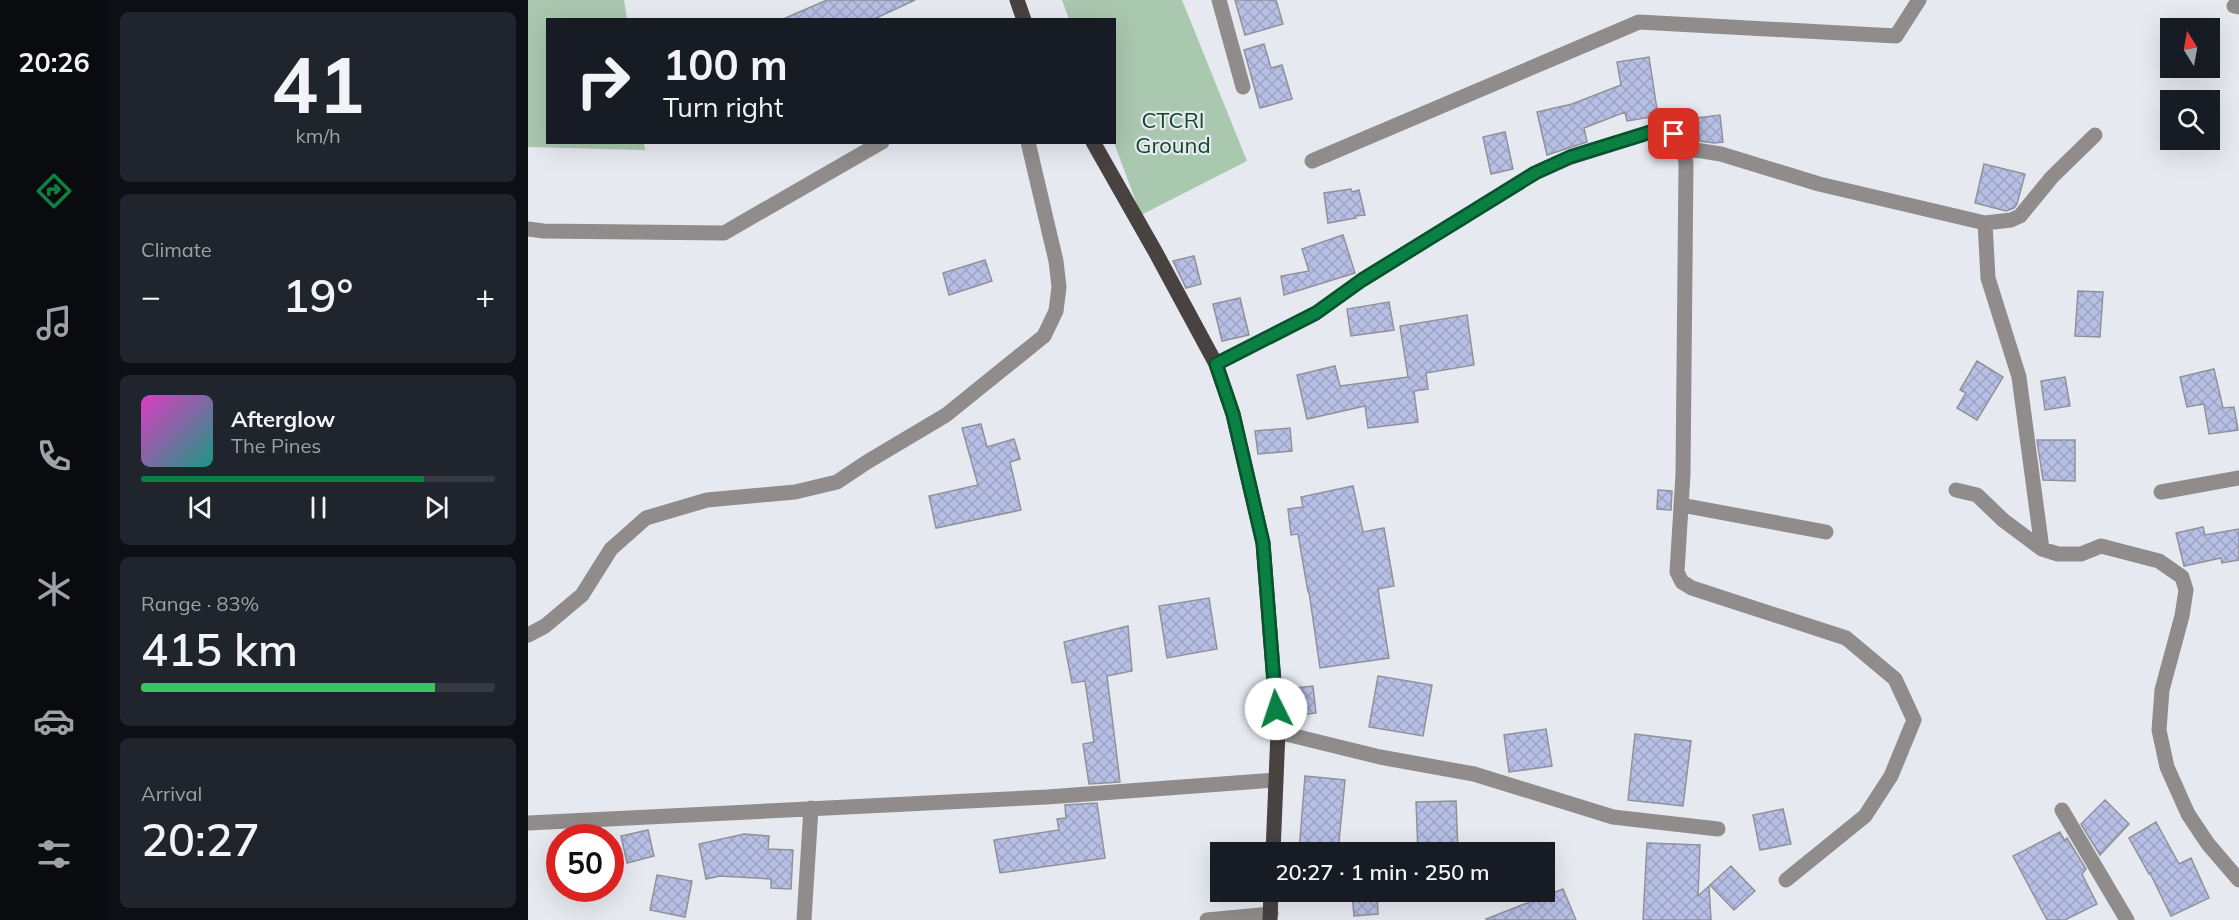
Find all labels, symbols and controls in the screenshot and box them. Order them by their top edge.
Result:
north arrow [2160,18,2220,78]
map controls [2160,18,2220,150]
text: 41 [271,35,365,133]
text: 100 m [663,38,788,91]
icon: right [564,42,642,120]
text: 20:26 [18,45,90,79]
text: Turn right [663,90,783,124]
button: search [2160,90,2220,150]
park label: CTCRI Ground [1135,106,1211,159]
pin [1648,108,1699,159]
icon: arrive [1657,117,1690,150]
text: km/h [295,123,341,148]
icon: directions [33,170,75,212]
text: Climate [141,237,212,262]
text: 19° [283,267,353,323]
text: − [141,275,161,316]
text: + [475,275,495,316]
icon: music [33,302,75,344]
text: Afterglow [231,405,335,433]
text: The Pines [231,433,321,458]
icon: phone [33,435,75,477]
icon: previous [184,491,217,524]
icon: pause [302,491,335,524]
icon: next [420,491,453,524]
icon: climate [33,568,75,610]
text: Range · 83% [141,591,259,616]
text: 415 km [141,621,298,677]
position arrow [1244,677,1308,741]
icon: car [33,700,75,742]
text: Arrival [141,781,202,806]
text: 20:27 [141,811,260,867]
speed limit sign: 50 [546,824,624,902]
icon: filters [33,833,75,875]
text: 20:27 · 1 min · 250 m [1275,858,1490,886]

